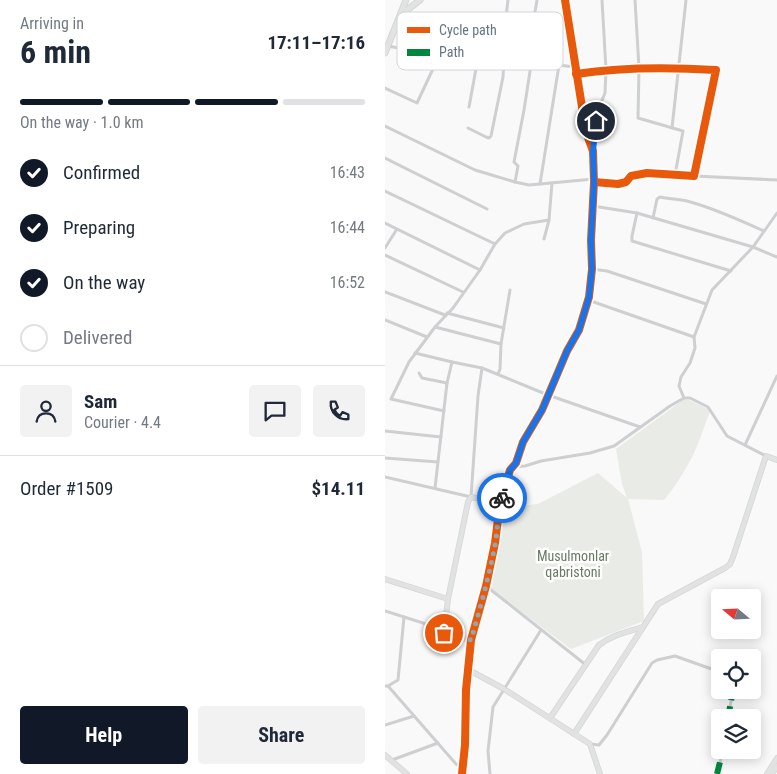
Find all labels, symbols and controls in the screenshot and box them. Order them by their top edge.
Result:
legend [397,12,563,70]
text: Arriving in [20,14,84,33]
text: Cycle path [439,22,497,38]
text: 17:11–17:16 [267,31,365,54]
text: 6 min [20,33,91,71]
text: Path [439,44,464,60]
pin [575,100,617,142]
icon: home [582,107,610,135]
text: On the way · 1.0 km [20,113,143,132]
icon: check [20,159,48,187]
text: Confirmed [63,161,140,184]
text: 16:43 [330,163,365,182]
icon: check [20,214,48,242]
text: Preparing [63,216,135,239]
text: 16:44 [330,218,365,237]
icon: check [20,269,48,297]
text: On the way [63,271,145,294]
text: 16:52 [330,273,365,292]
text: Delivered [63,326,132,349]
button: person [20,385,72,437]
button: chat [249,385,301,437]
button: phone [313,385,365,437]
text: Sam [84,390,117,413]
text: Courier · 4.4 [84,413,161,432]
courier [477,473,527,523]
text: Order #1509 [20,477,113,500]
text: $14.11 [311,477,365,500]
icon: bike [488,484,516,512]
park label: Musulmonlar qabristoni [537,548,609,580]
north arrow [711,589,761,639]
map controls [711,589,761,759]
pin [423,612,465,654]
icon: bag [430,619,458,647]
button: locate [711,649,761,699]
button: Help [20,706,188,764]
button: Share [198,706,365,764]
button: layers [711,709,761,759]

